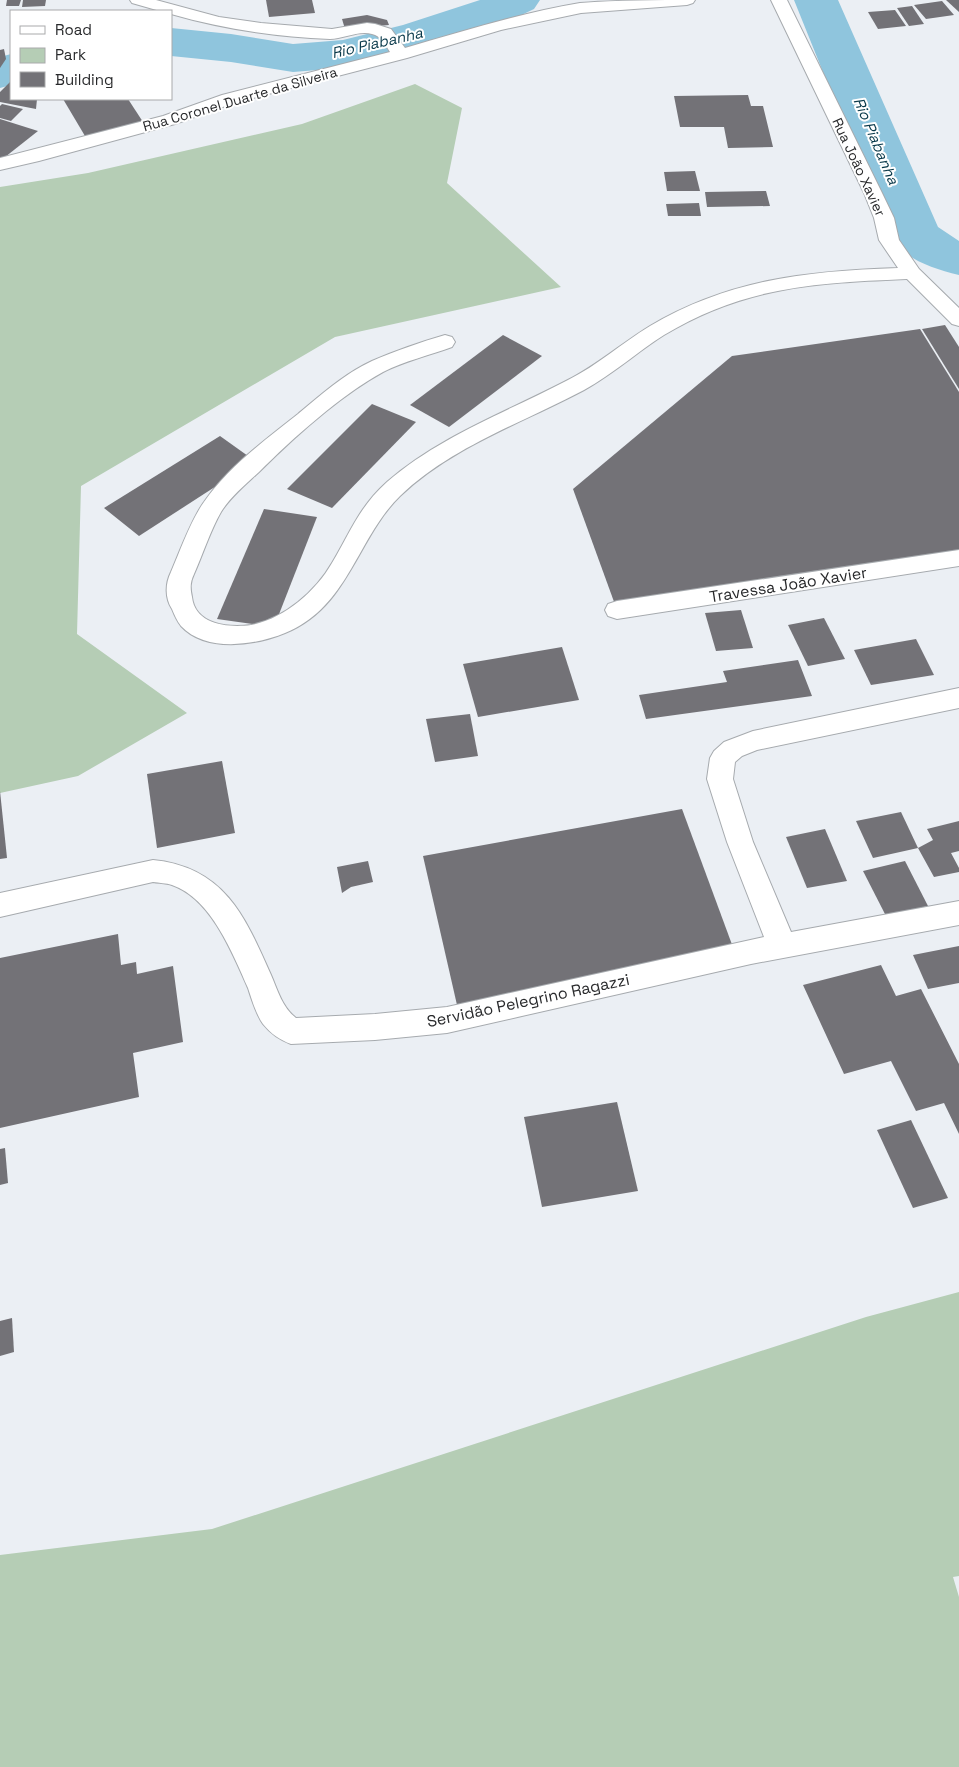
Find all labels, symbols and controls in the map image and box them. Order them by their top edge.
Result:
legend [10,10,172,100]
text: Road [55,20,92,39]
water label: Rio Piabanha [329,23,425,62]
text: Park [55,45,86,64]
street label: Rua Coronel Duarte da Silveira [141,63,339,135]
text: Building [55,70,114,89]
water label: Rio Piabanha [850,94,903,188]
street label: Rua João Xavier [828,115,890,219]
street label: Travessa João Xavier [708,562,868,607]
street label: Servidão Pelegrino Ragazzi [425,969,631,1032]

